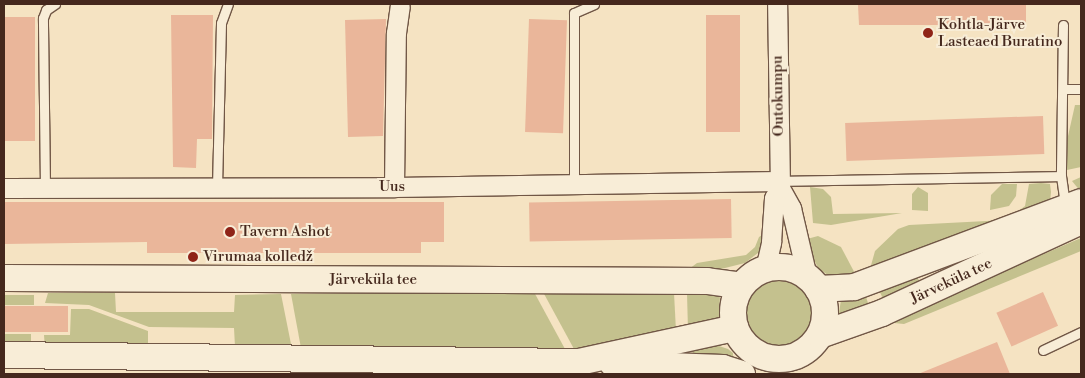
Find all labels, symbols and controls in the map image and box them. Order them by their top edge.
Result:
place label: Kohtla-Järve Lasteaed Buratino [938,15,1062,50]
marker: Kohtla-Järve Lasteaed Buratino [922,27,934,39]
street label: Outokumpu [768,55,788,137]
street label: Uus [379,178,405,196]
place label: Tavern Ashot [240,223,330,241]
marker: Tavern Ashot [224,226,236,238]
place label: Virumaa kolledž [203,248,313,266]
marker: Virumaa kolledž [187,251,199,263]
street label: Järveküla tee [907,254,995,308]
street label: Järveküla tee [329,271,417,289]

